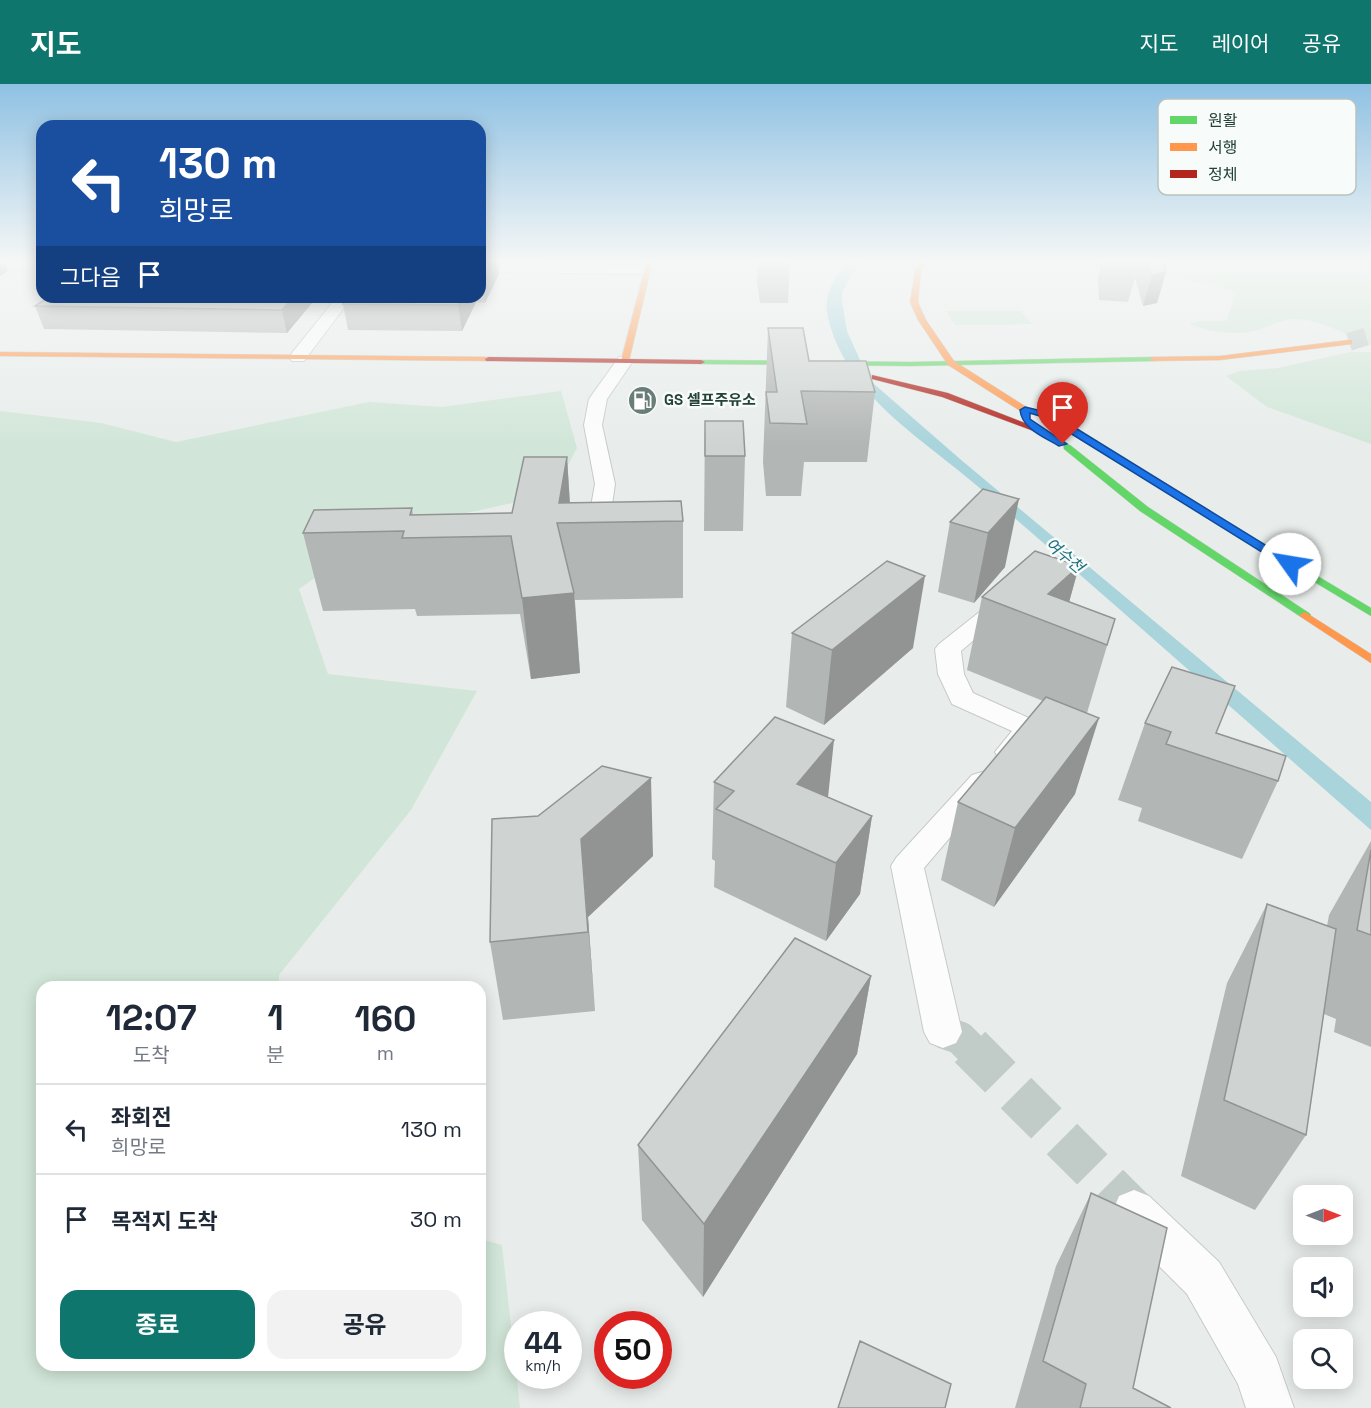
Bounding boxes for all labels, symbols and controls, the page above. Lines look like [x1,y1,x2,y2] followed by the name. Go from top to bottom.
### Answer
[30,26,82,62] text: 지도
[1140,30,1178,57] text: 지도
[1211,30,1269,57] text: 레이어
[1302,30,1341,57] text: 공유
[1158,99,1356,195] legend
[1208,110,1238,131] text: 원활
[159,137,277,190] text: 130 m
[1208,137,1237,158] text: 서행
[60,144,138,222] icon: left
[1208,164,1237,185] text: 정체
[159,193,234,228] text: 희망로
[133,258,166,291] icon: arrive
[60,263,121,291] text: 그다음
[1037,382,1088,444] pin
[627,384,659,416] fuel station icon: GS 셀프주유소
[664,390,756,409] place label: GS 셀프주유소
[1046,391,1079,424] icon: arrive
[1258,532,1322,596] position arrow
[1041,533,1090,579] water label: 여수천
[106,995,197,1041] text: 12:07
[267,995,284,1041] text: 1
[354,996,416,1042] text: 160
[377,1040,394,1066] text: m
[133,1042,170,1068] text: 도착
[266,1042,285,1068] text: 분
[111,1103,172,1131] text: 좌회전
[60,1113,93,1146] icon: left
[401,1115,462,1143] text: 130 m
[111,1134,166,1160] text: 희망로
[1293,1185,1353,1245] north arrow
[1293,1185,1353,1389] map controls
[60,1203,93,1236] icon: arrive
[410,1205,462,1233] text: 30 m
[111,1207,218,1235] text: 목적지 도착
[1293,1257,1353,1317] button: sound
[60,1290,255,1359] button: 종료
[267,1290,462,1359] button: 공유
[594,1311,672,1389] speed limit sign: 50
[524,1323,562,1362] text: 44
[1293,1329,1353,1389] button: search
[525,1356,561,1375] text: km/h

